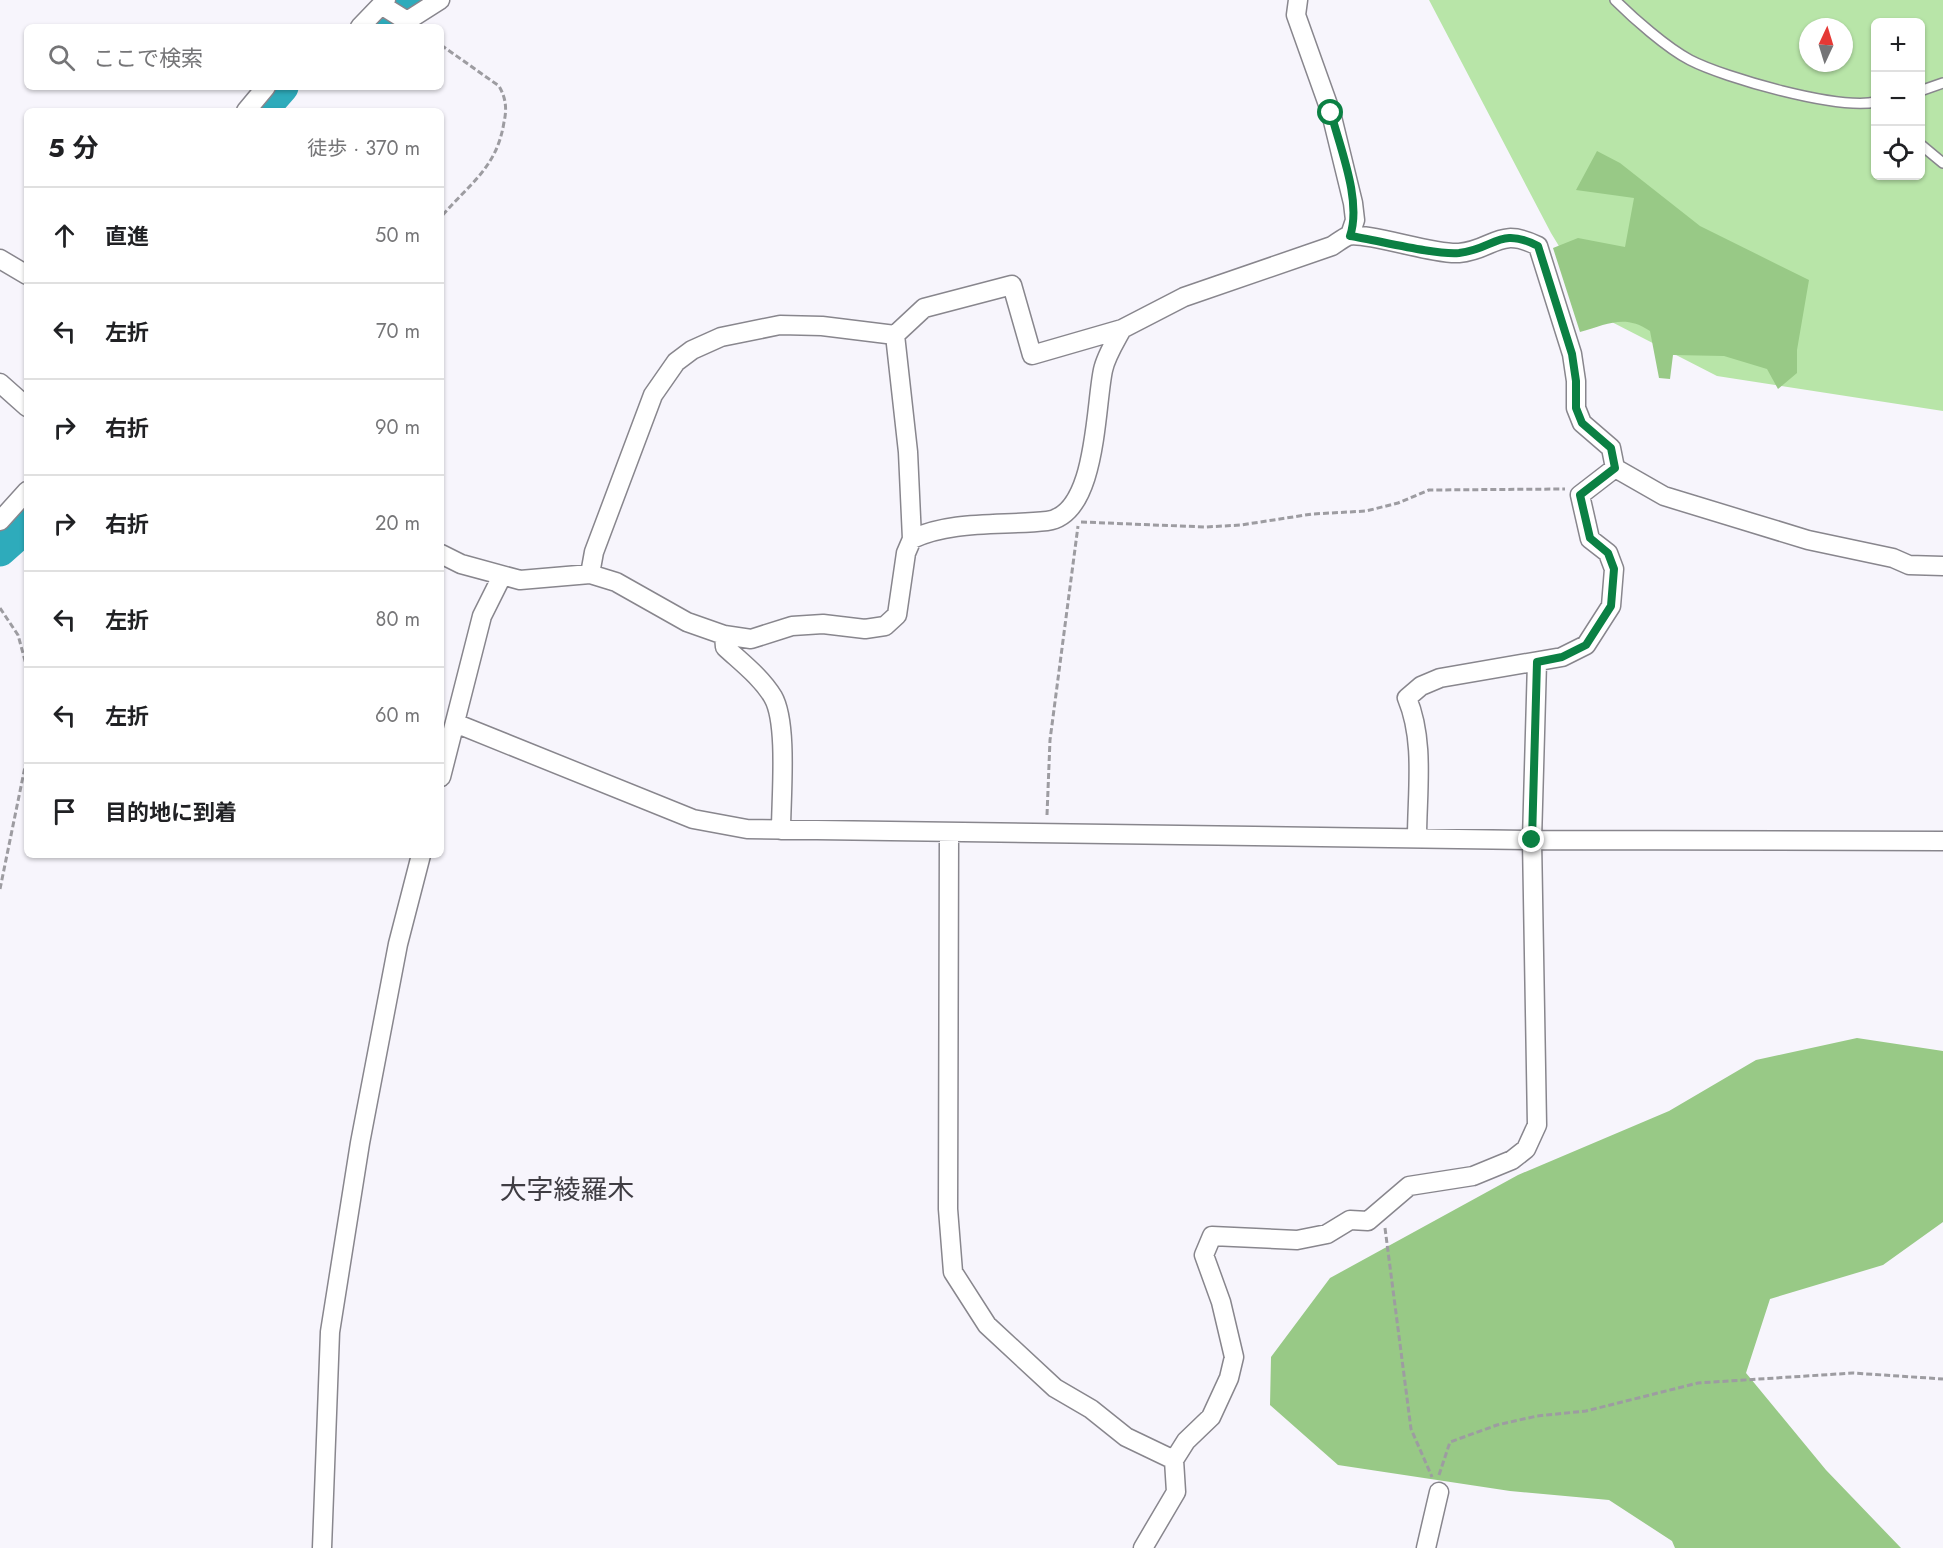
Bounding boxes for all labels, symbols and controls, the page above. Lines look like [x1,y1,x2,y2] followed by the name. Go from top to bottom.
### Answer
[1799,18,1853,72] north arrow
[1871,18,1925,180] map controls
[1871,18,1925,72] button: +
[24,24,444,90] search box
[45,41,78,74] icon: search
[93,42,203,74] text: ここで検索
[1871,72,1925,126] button: −
[1317,99,1343,125] route start
[1871,126,1925,180] button: locate
[48,129,99,167] text: 5 分
[307,134,420,163] text: 徒歩 · 370 m
[48,219,81,252] icon: ahead
[105,220,149,252] text: 直進
[375,221,420,250] text: 50 m
[48,315,81,348] icon: left
[105,316,149,348] text: 左折
[376,317,420,346] text: 70 m
[48,411,81,444] icon: right
[105,412,149,444] text: 右折
[375,413,420,442] text: 90 m
[48,507,81,540] icon: right
[105,508,149,540] text: 右折
[375,509,420,538] text: 20 m
[48,603,81,636] icon: left
[105,604,149,636] text: 左折
[375,605,420,634] text: 80 m
[48,699,81,732] icon: left
[105,700,149,732] text: 左折
[375,701,420,730] text: 60 m
[48,795,81,828] icon: arrive
[105,796,237,828] text: 目的地に到着
[1518,826,1544,852] route end
[500,1170,635,1209] district label: 大字綾羅木

